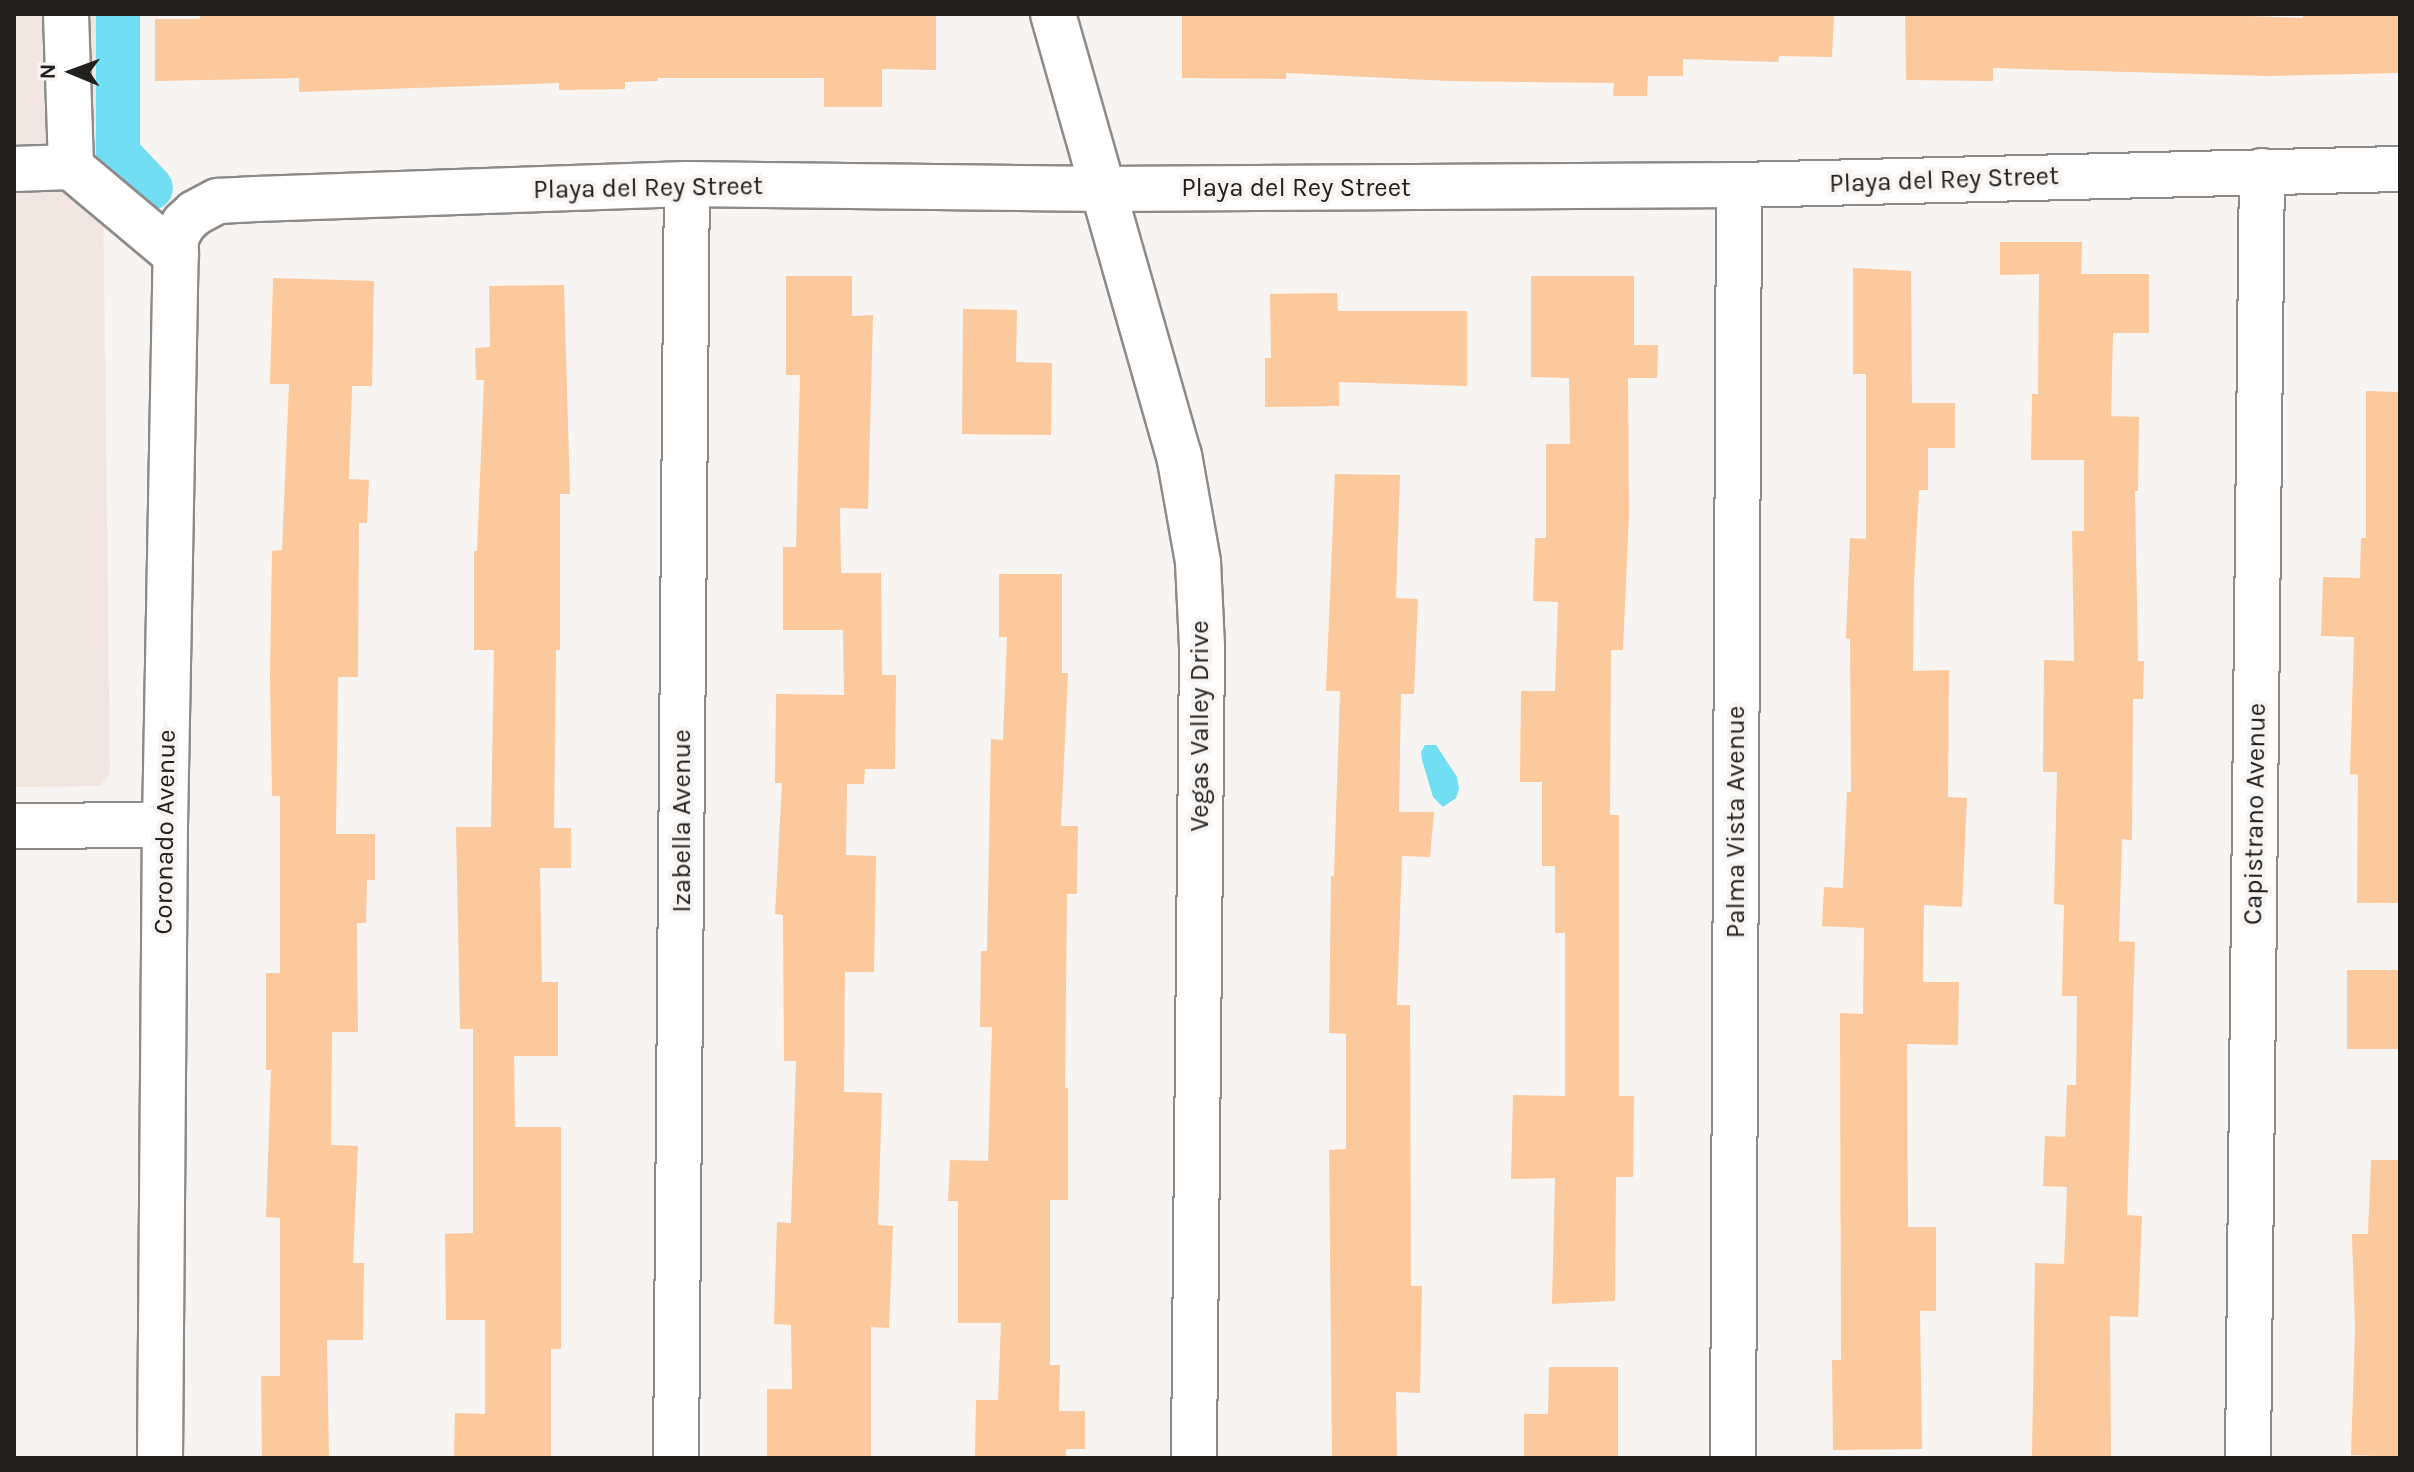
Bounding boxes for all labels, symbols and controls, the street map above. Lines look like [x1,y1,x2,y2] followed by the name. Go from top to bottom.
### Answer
[32,32,112,112] north arrow
[35,63,61,80] text: N
[1829,160,2059,200] street label: Playa del Rey Street
[533,170,763,206] street label: Playa del Rey Street
[1181,172,1411,204] street label: Playa del Rey Street
[1184,621,1216,831] street label: Vegas Valley Drive
[2237,703,2273,925] street label: Capistrano Avenue
[1720,706,1752,938] street label: Palma Vista Avenue
[148,729,182,935] street label: Coronado Avenue
[666,729,698,913] street label: Izabella Avenue

